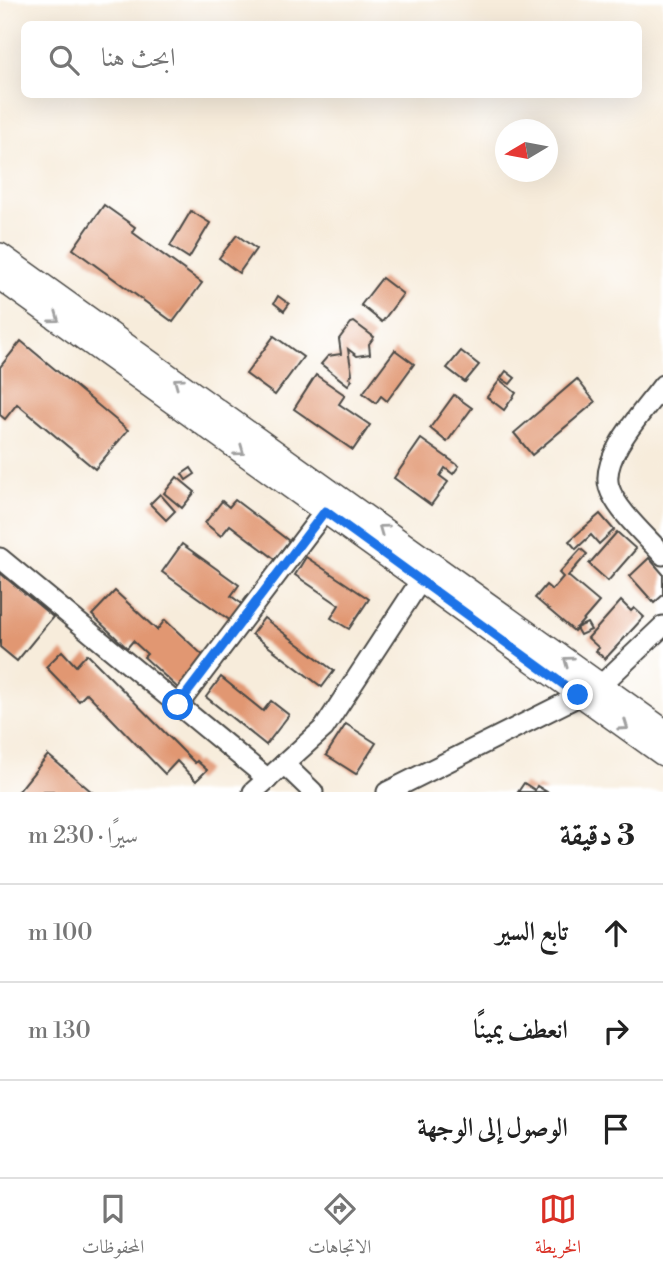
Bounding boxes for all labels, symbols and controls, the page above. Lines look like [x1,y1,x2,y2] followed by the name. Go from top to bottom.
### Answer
[21,21,642,98] search box
[45,41,83,79] icon: search
[101,42,176,74] text: ابحث هنا
[495,119,558,182] north arrow
[48,310,60,322] one-way arrow
[173,378,186,390] one-way arrow
[232,442,245,455] one-way arrow
[378,525,391,537] one-way arrow
[563,657,576,669] one-way arrow
[562,679,593,710] route end
[162,689,193,720] route start
[616,718,629,730] one-way arrow
[560,817,635,855] text: 3 دقيقة
[28,822,138,850] text: سيرًا · 230 m
[597,914,635,952] icon: ahead
[496,916,568,948] text: تابع السير
[28,919,93,947] text: 100 m
[597,1012,635,1050] icon: right
[473,1014,568,1046] text: انعطف يمينًا
[28,1017,91,1045] text: 130 m
[597,1110,635,1148] icon: arrive
[417,1112,568,1144] text: الوصول إلى الوجهة
[82,1190,144,1265] tab: المحفوظات
[308,1190,371,1265] tab: الاتجاهات
[535,1190,581,1265] tab: الخريطة

